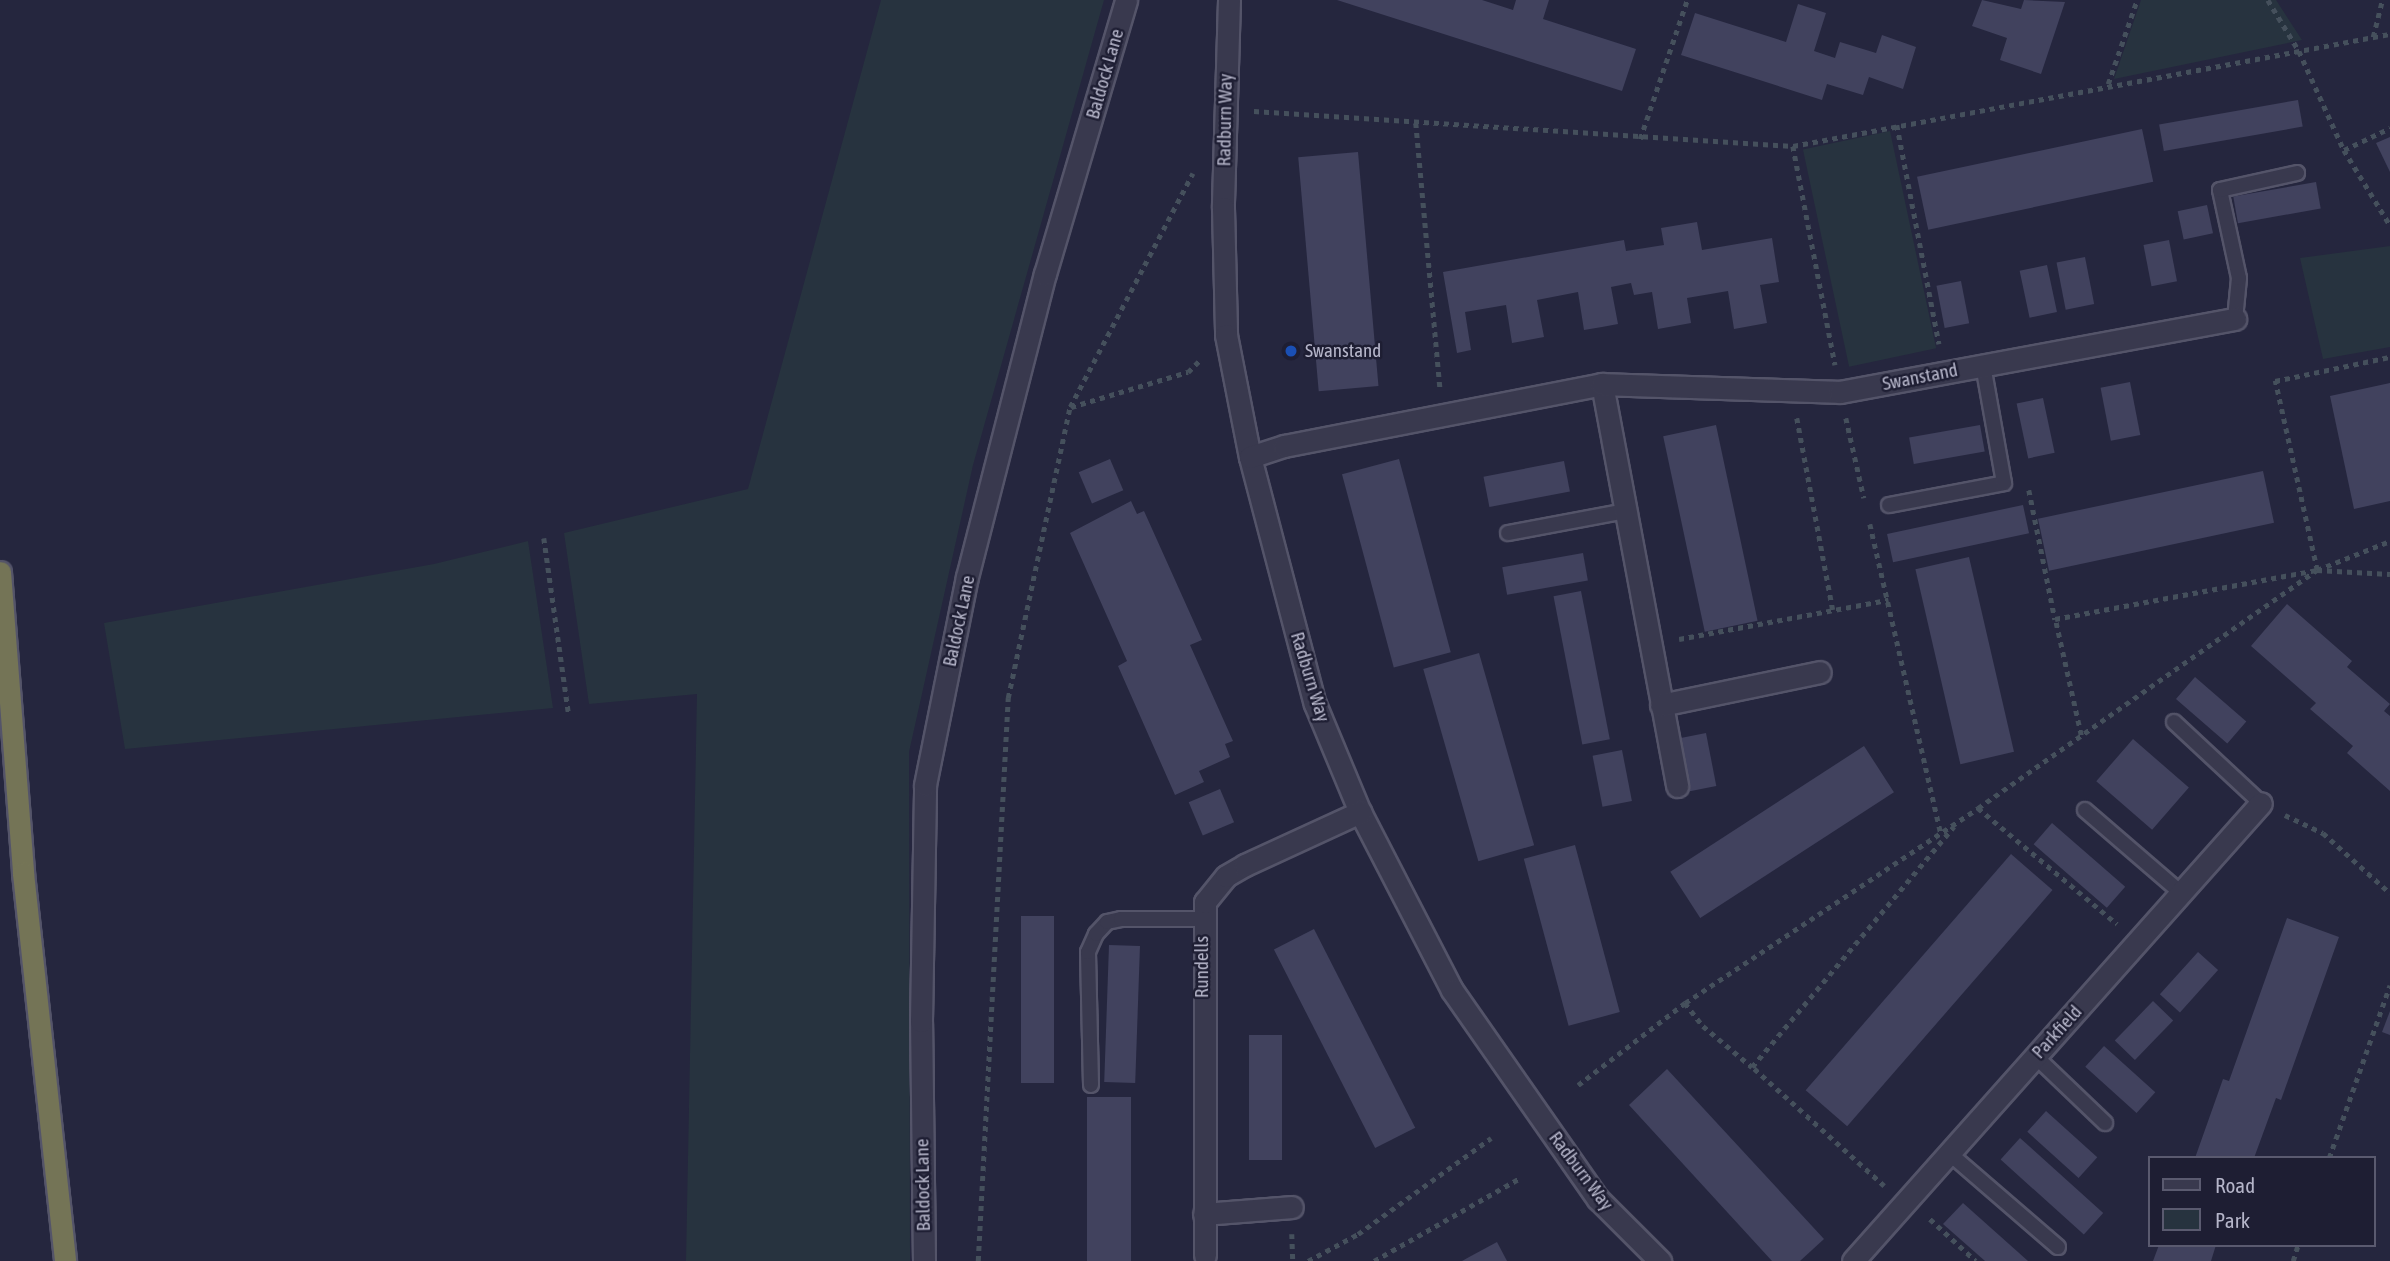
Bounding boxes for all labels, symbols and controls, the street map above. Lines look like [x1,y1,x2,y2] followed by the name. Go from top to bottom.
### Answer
[1081,26,1129,122] street label: Baldock Lane
[1213,73,1237,167] street label: Radburn Way
[1305,340,1381,362] place label: Swanstand
[1283,343,1299,359] marker: Swanstand
[1880,359,1960,395] street label: Swanstand
[938,573,980,669] street label: Baldock Lane
[1286,629,1334,725] street label: Radburn Way
[1191,936,1213,998] street label: Rundells
[2027,1001,2087,1063] street label: Parkfield
[1544,1127,1618,1215] street label: Radburn Way
[911,1138,935,1232] street label: Baldock Lane
[2148,1156,2376,1247] legend
[2215,1173,2255,1197] text: Road
[2215,1208,2250,1232] text: Park

